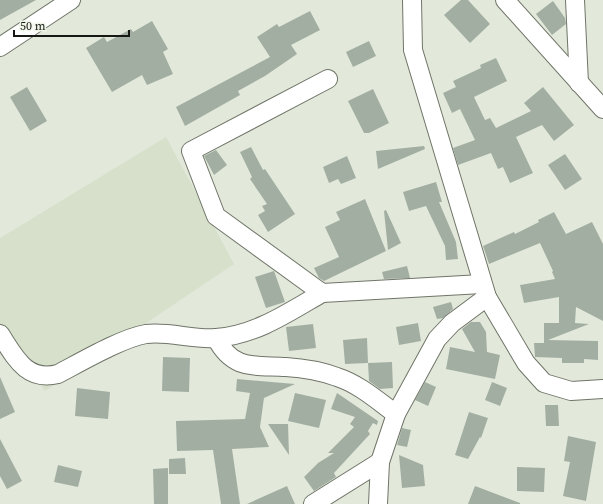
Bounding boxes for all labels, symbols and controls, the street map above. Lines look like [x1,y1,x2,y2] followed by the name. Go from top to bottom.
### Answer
[14,12,129,38] scale bar
[20,18,46,34] text: 50 m

